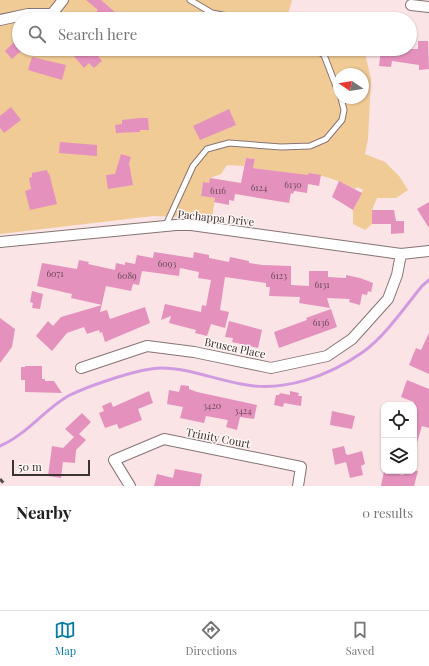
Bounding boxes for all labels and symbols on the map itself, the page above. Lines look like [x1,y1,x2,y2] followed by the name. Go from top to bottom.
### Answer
[333,68,369,104] north arrow
[284,178,302,190] house number: 6130
[251,181,268,193] house number: 6124
[210,184,226,196] house number: 6116
[177,206,256,229] street label: Pachappa Drive
[158,257,176,269] house number: 6093
[46,267,64,279] house number: 6071
[117,269,137,281] house number: 6089
[271,269,287,281] house number: 6123
[314,278,330,290] house number: 6131
[313,316,330,328] house number: 6136
[203,334,268,361] street label: Brusca Place
[203,399,221,411] house number: 3420
[234,404,252,416] house number: 3424
[185,424,252,451] street label: Trinity Court
[12,458,90,477] scale bar

